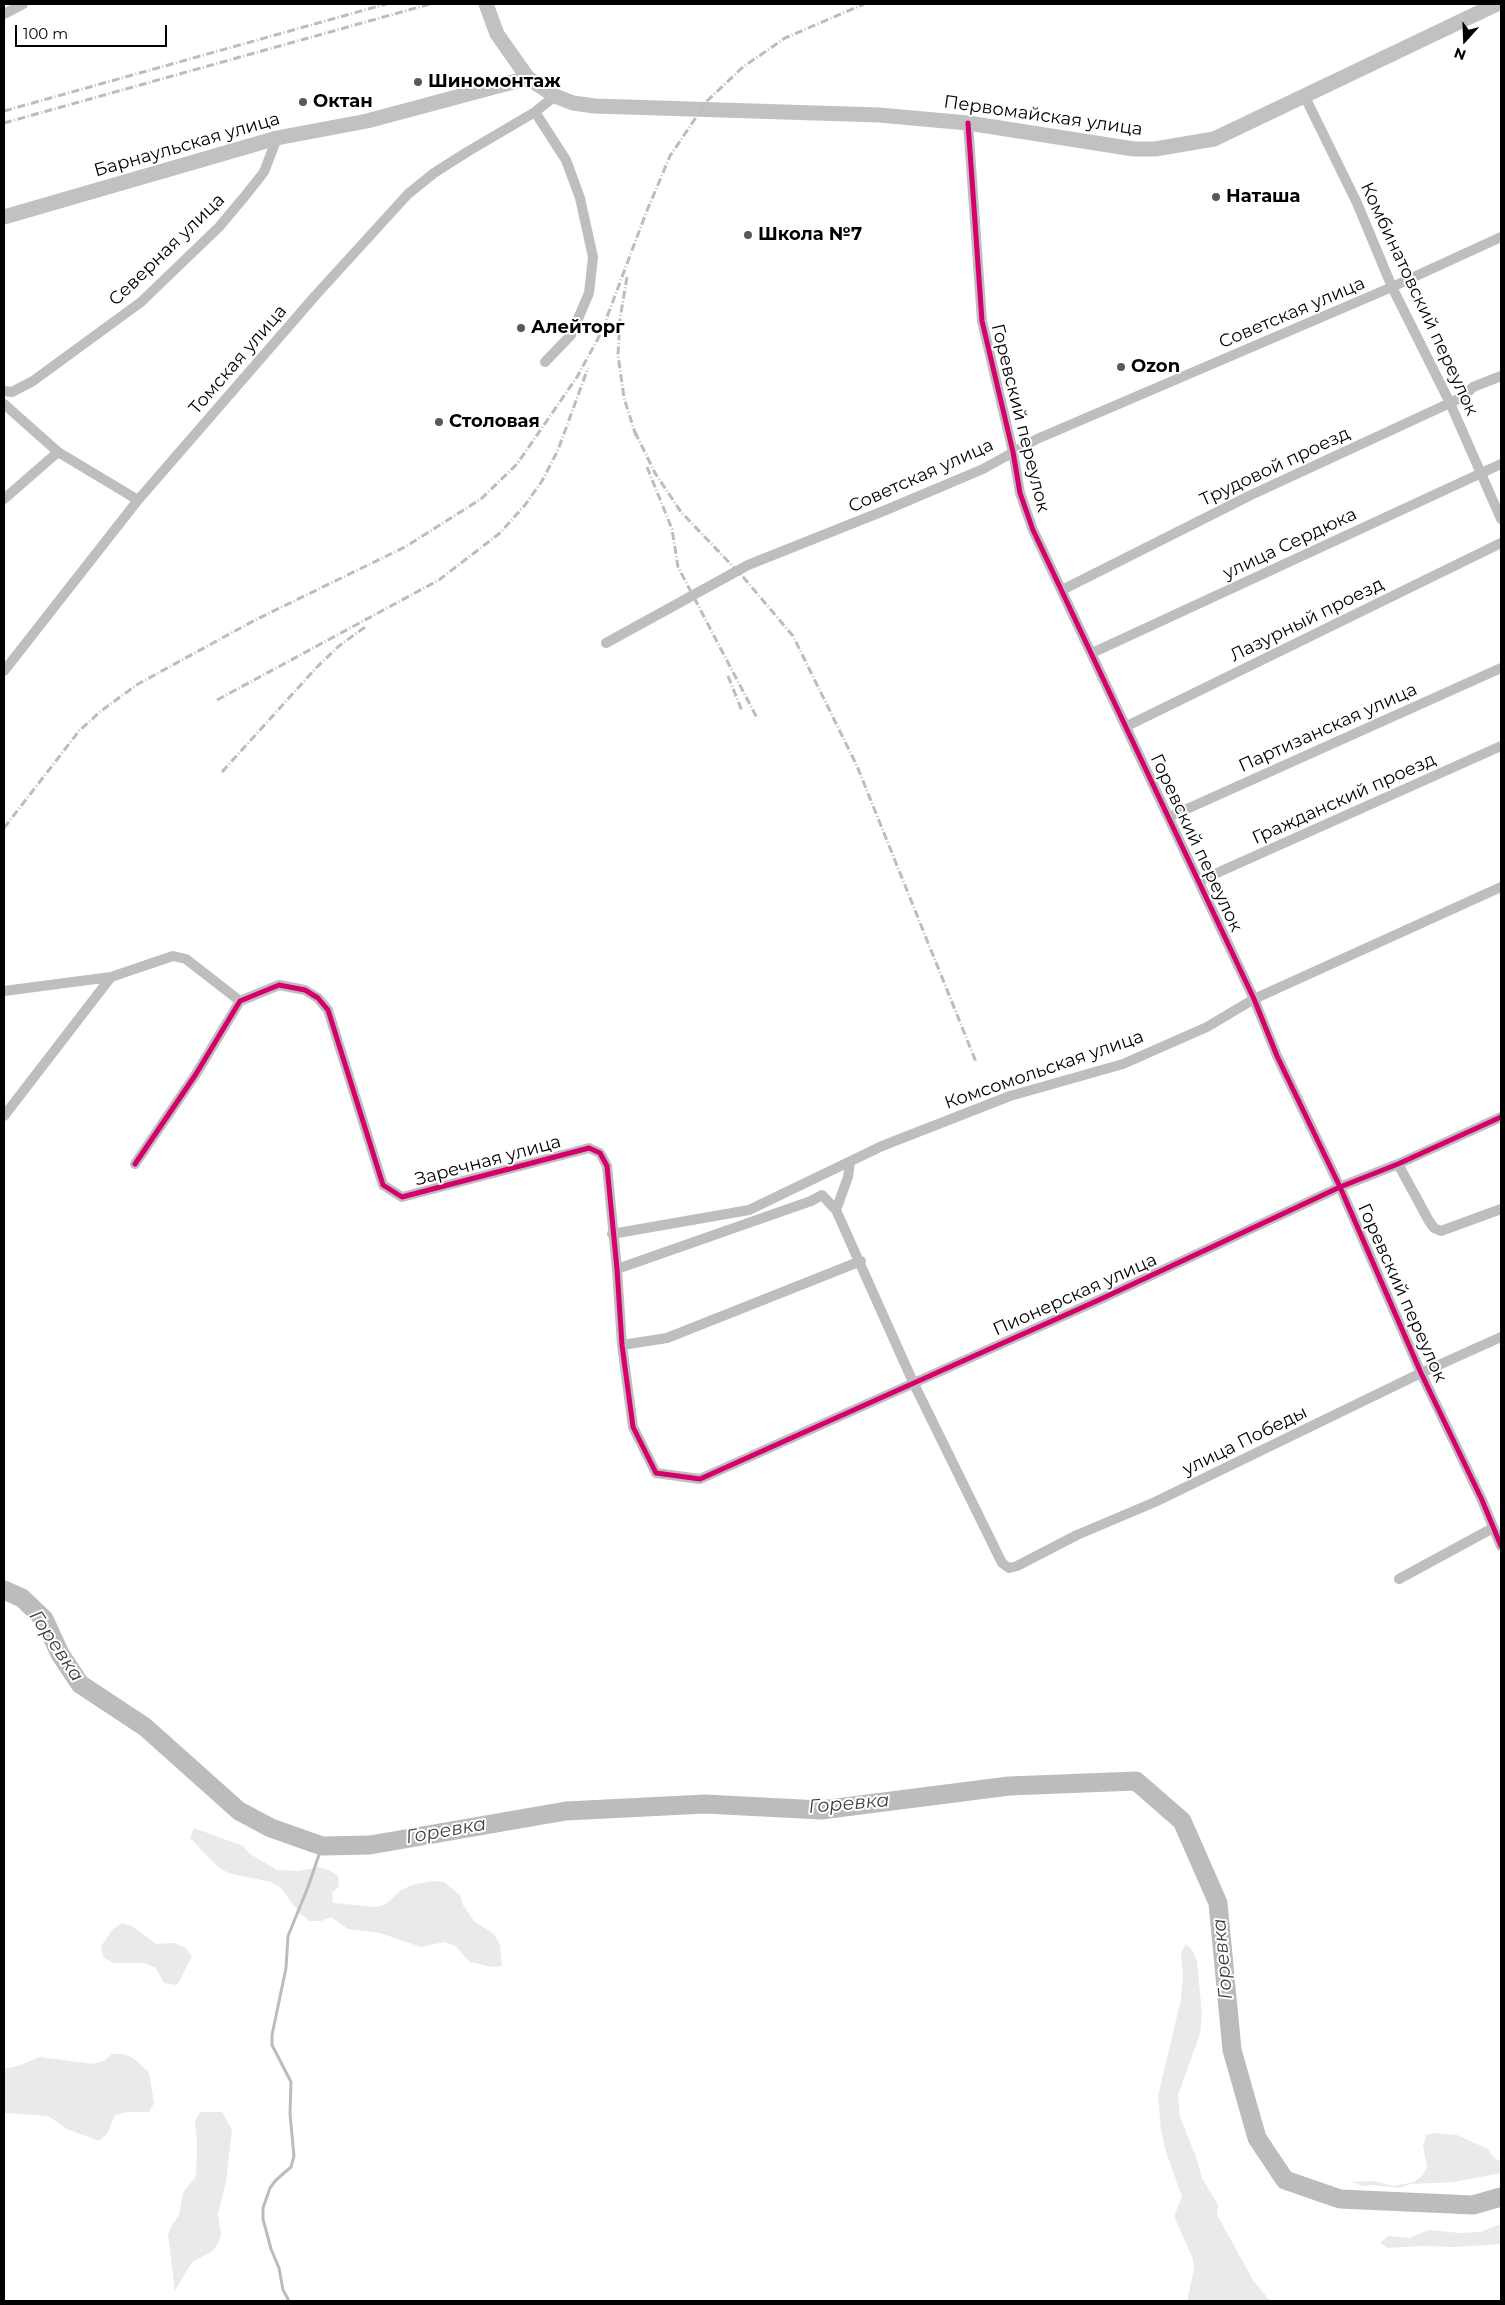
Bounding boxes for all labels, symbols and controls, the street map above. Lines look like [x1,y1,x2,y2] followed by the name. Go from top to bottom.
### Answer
[18,15,170,47] scale bar
[1440,15,1490,65] north arrow
[23,24,68,43] text: 100 m
[1451,44,1468,64] text: N
[428,71,561,93] place label: Шиномонтаж
[412,76,424,88] marker: Шиномонтаж
[313,91,373,113] place label: Октан
[942,91,1144,141] street label: Первомайская улица
[297,96,309,108] marker: Октан
[92,108,282,182] street label: Барнаульская улица
[1355,179,1483,419] street label: Комбинатовский переулок
[1226,186,1300,208] place label: Наташа
[105,189,229,311] street label: Северная улица
[1210,191,1222,203] marker: Наташа
[758,224,862,246] place label: Школа №7
[742,229,754,241] marker: Школа №7
[1216,273,1368,353] street label: Советская улица
[185,301,291,419] street label: Томская улица
[531,317,625,339] place label: Алейторг
[986,321,1054,515] street label: Горевский переулок
[515,322,527,334] marker: Алейторг
[1131,356,1180,378] place label: Ozon
[1115,361,1127,373] marker: Ozon
[449,411,540,433] place label: Столовая
[433,416,445,428] marker: Столовая
[1197,423,1353,511] street label: Трудовой проезд
[845,434,997,518] street label: Советская улица
[1220,504,1360,584] street label: улица Сердюка
[1227,573,1387,667] street label: Лазурный проезд
[1235,679,1421,777] street label: Партизанская улица
[1249,749,1439,849] street label: Гражданский проезд
[1145,751,1247,935] street label: Горевский переулок
[942,1026,1146,1114] street label: Комсомольская улица
[413,1131,563,1191] street label: Заречная улица
[1353,1200,1451,1386] street label: Горевский переулок
[990,1249,1160,1341] street label: Пионерская улица
[1179,1402,1311,1480] street label: улица Победы
[24,1606,88,1686] water label: Горевка
[808,1789,890,1819] water label: Горевка
[404,1813,488,1849] water label: Горевка
[1208,1918,1238,2000] water label: Горевка

